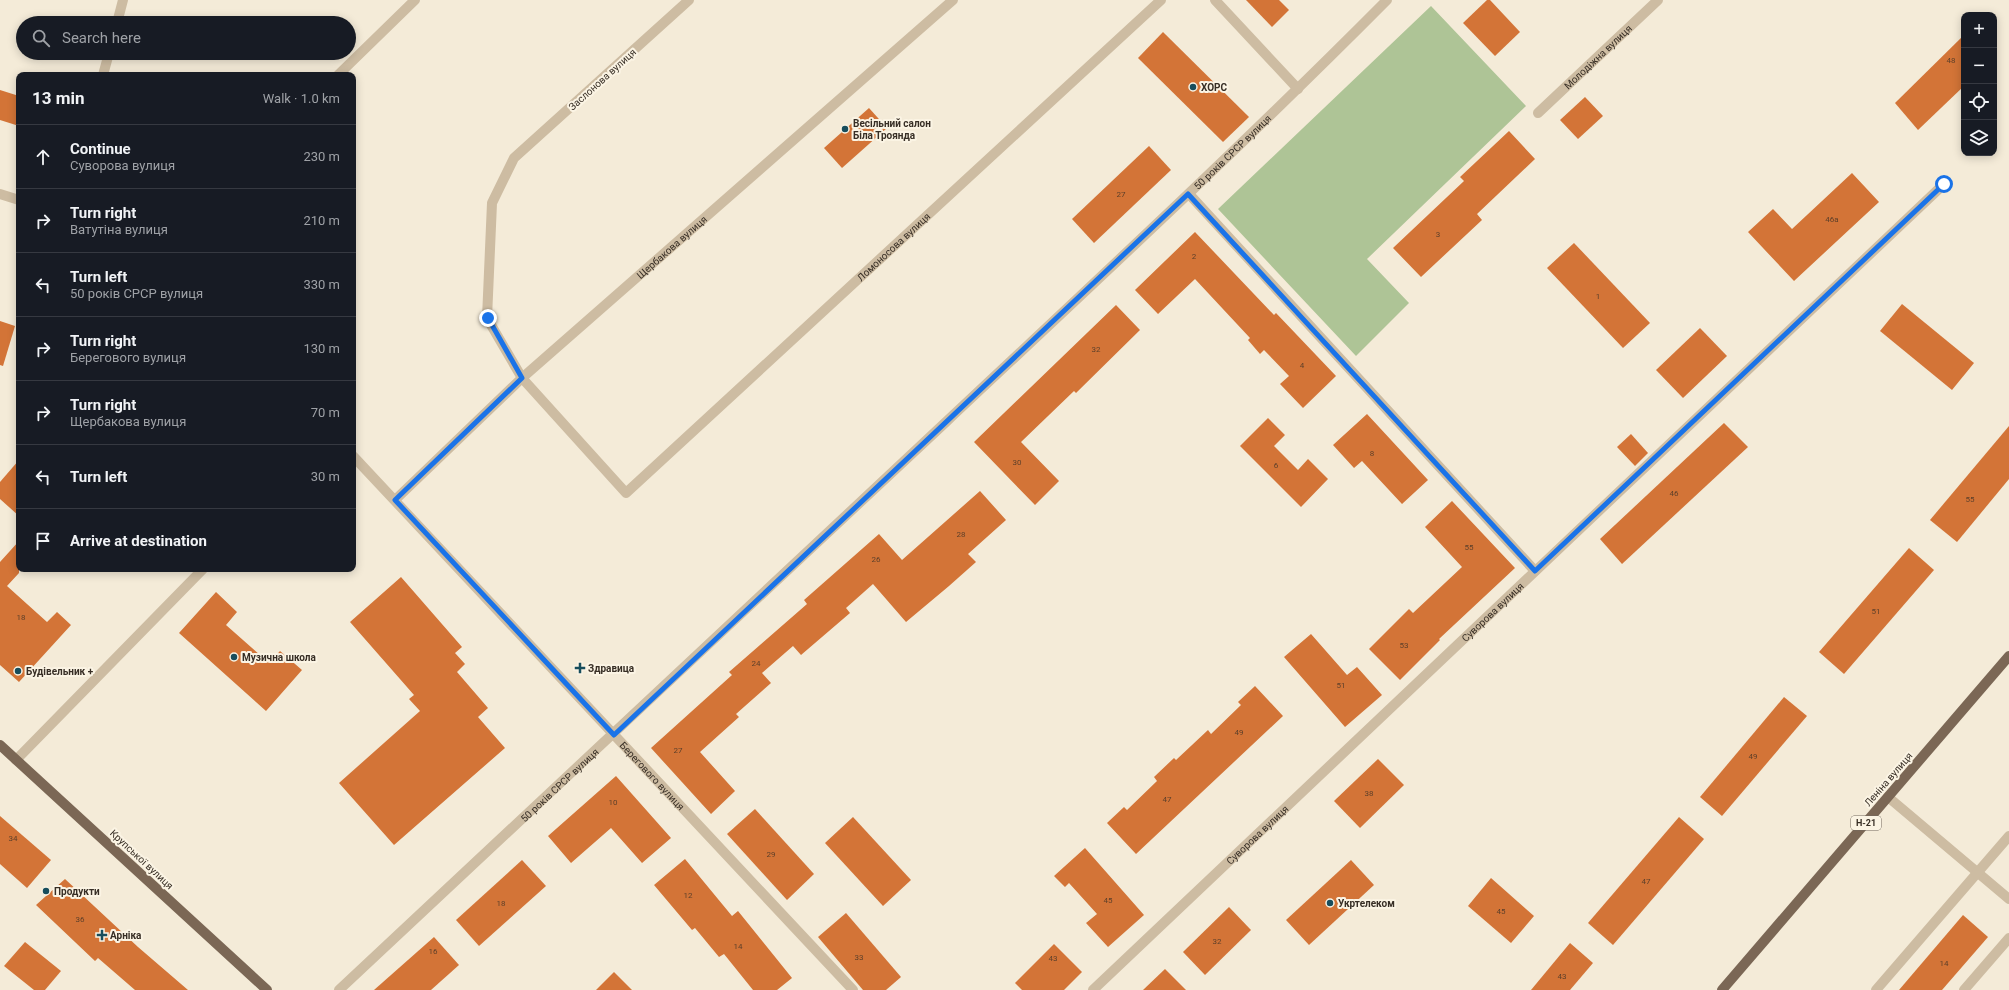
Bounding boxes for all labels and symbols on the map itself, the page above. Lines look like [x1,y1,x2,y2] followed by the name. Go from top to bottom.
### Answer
[1562,23,1634,92] street label: Молодіжна вулиця
[567,46,638,112] street label: Заслонова вулиця
[1947,56,1956,65] house number: 48
[1188,82,1198,92] marker: ХОРС
[1201,82,1228,93] place label: ХОРС
[1192,113,1273,192] street label: 50 років СРСР вулиця
[853,118,931,141] place label: Весільний салон Біла Троянда
[840,124,850,134] marker: Весільний салон Біла Троянда
[1935,175,1953,193] route start
[1117,190,1126,199] house number: 27
[855,211,932,283] street label: Ломоносова вулиця
[635,214,709,281] street label: Щербакова вулиця
[1825,215,1839,224] house number: 46а
[1436,230,1440,239] house number: 3
[1192,252,1197,261] house number: 2
[1596,292,1600,301] house number: 1
[479,309,497,327] route end
[1092,345,1101,354] house number: 32
[1300,361,1305,370] house number: 4
[1370,449,1375,458] house number: 8
[1013,458,1022,467] house number: 30
[1274,461,1279,470] house number: 6
[1670,489,1679,498] house number: 46
[1966,495,1975,504] house number: 55
[957,530,966,539] house number: 28
[1465,543,1474,552] house number: 55
[872,555,881,564] house number: 26
[1460,580,1526,644] street label: Суворова вулиця
[1872,607,1881,616] house number: 51
[17,613,26,622] house number: 18
[1400,641,1409,650] house number: 53
[229,652,239,662] marker: Музична школа
[242,652,317,663] place label: Музична школа
[752,659,761,668] house number: 24
[575,663,585,673] marker: Здравица
[588,663,635,674] place label: Здравица
[13,666,23,676] marker: Будівельник +
[26,666,94,677] place label: Будівельник +
[1337,681,1346,690] house number: 51
[1235,728,1244,737] house number: 49
[617,740,687,812] street label: Берегового вулиця
[519,746,601,824] street label: 50 років СРСР вулиця
[674,746,683,755] house number: 27
[1862,750,1915,808] street label: Леніна вулиця
[1749,752,1758,761] house number: 49
[1365,789,1374,798] house number: 38
[1163,795,1172,804] house number: 47
[609,798,618,807] house number: 10
[1224,803,1291,867] street label: Суворова вулиця
[1851,816,1881,830] road number: Н-21
[108,827,175,891] street label: Крупської вулиця
[9,834,18,843] house number: 34
[767,850,776,859] house number: 29
[1642,877,1651,886] house number: 47
[41,886,51,896] marker: Продукти
[54,886,100,897] place label: Продукти
[684,891,693,900] house number: 12
[1104,896,1113,905] house number: 45
[1325,898,1335,908] marker: Укртелеком
[1338,898,1395,909] place label: Укртелеком
[497,899,506,908] house number: 18
[1497,907,1506,916] house number: 45
[76,915,85,924] house number: 36
[97,930,107,940] marker: Арніка
[110,930,142,941] place label: Арніка
[1213,937,1222,946] house number: 32
[734,942,743,951] house number: 14
[429,947,438,956] house number: 16
[855,953,864,962] house number: 33
[1049,954,1058,963] house number: 43
[1940,959,1949,968] house number: 14
[1558,972,1567,981] house number: 43

